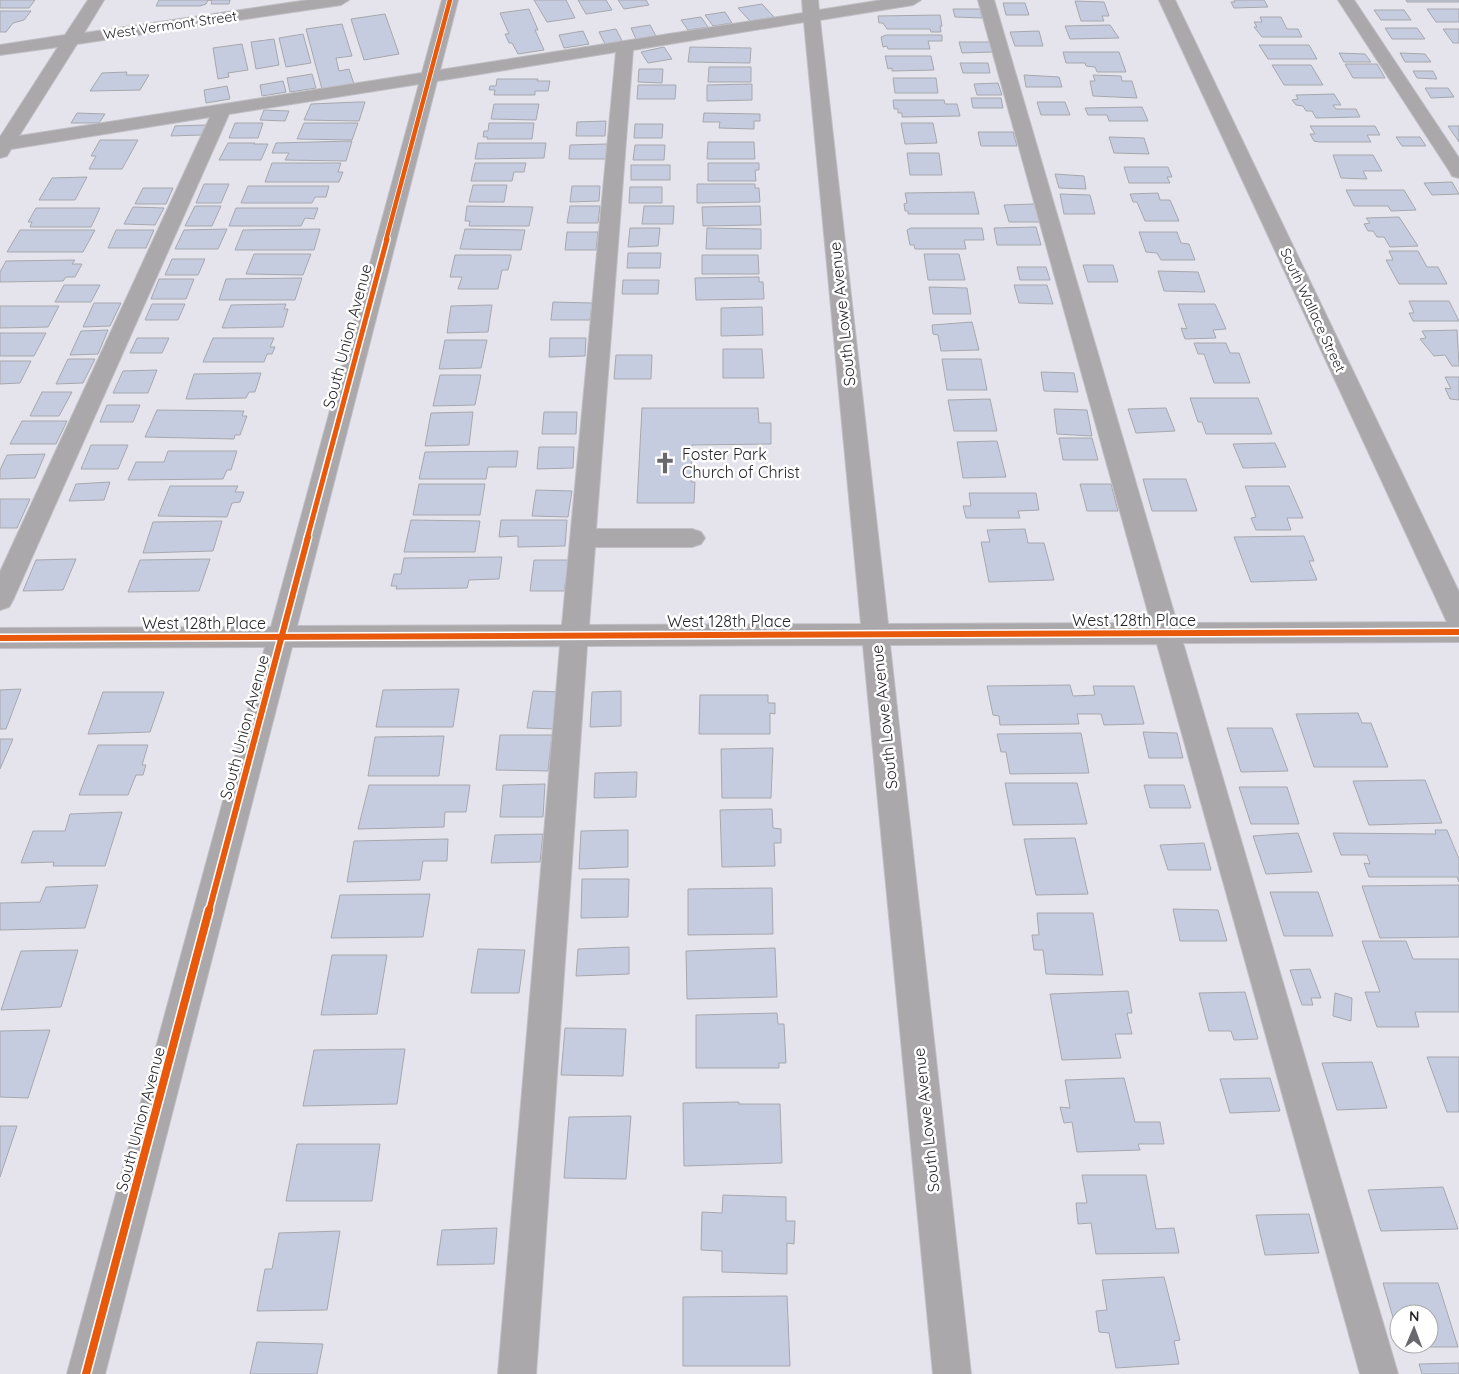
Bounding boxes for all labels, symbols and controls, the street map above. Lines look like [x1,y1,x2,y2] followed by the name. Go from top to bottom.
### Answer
[102,7,238,43] street label: West Vermont Street
[824,241,860,387] street label: South Lowe Avenue
[1276,245,1350,375] street label: South Wallace Street
[318,262,376,410] street label: South Union Avenue
[682,444,800,482] place label: Foster Park Church of Christ
[652,450,678,476] church icon: Foster Park Church of Christ
[1072,610,1196,630] street label: West 128th Place
[667,611,791,631] street label: West 128th Place
[142,613,266,633] street label: West 128th Place
[866,644,902,790] street label: South Lowe Avenue
[215,653,273,801] street label: South Union Avenue
[111,1045,169,1193] street label: South Union Avenue
[908,1047,944,1193] street label: South Lowe Avenue
[1389,1304,1439,1354] north arrow
[1409,1307,1420,1325] text: N

